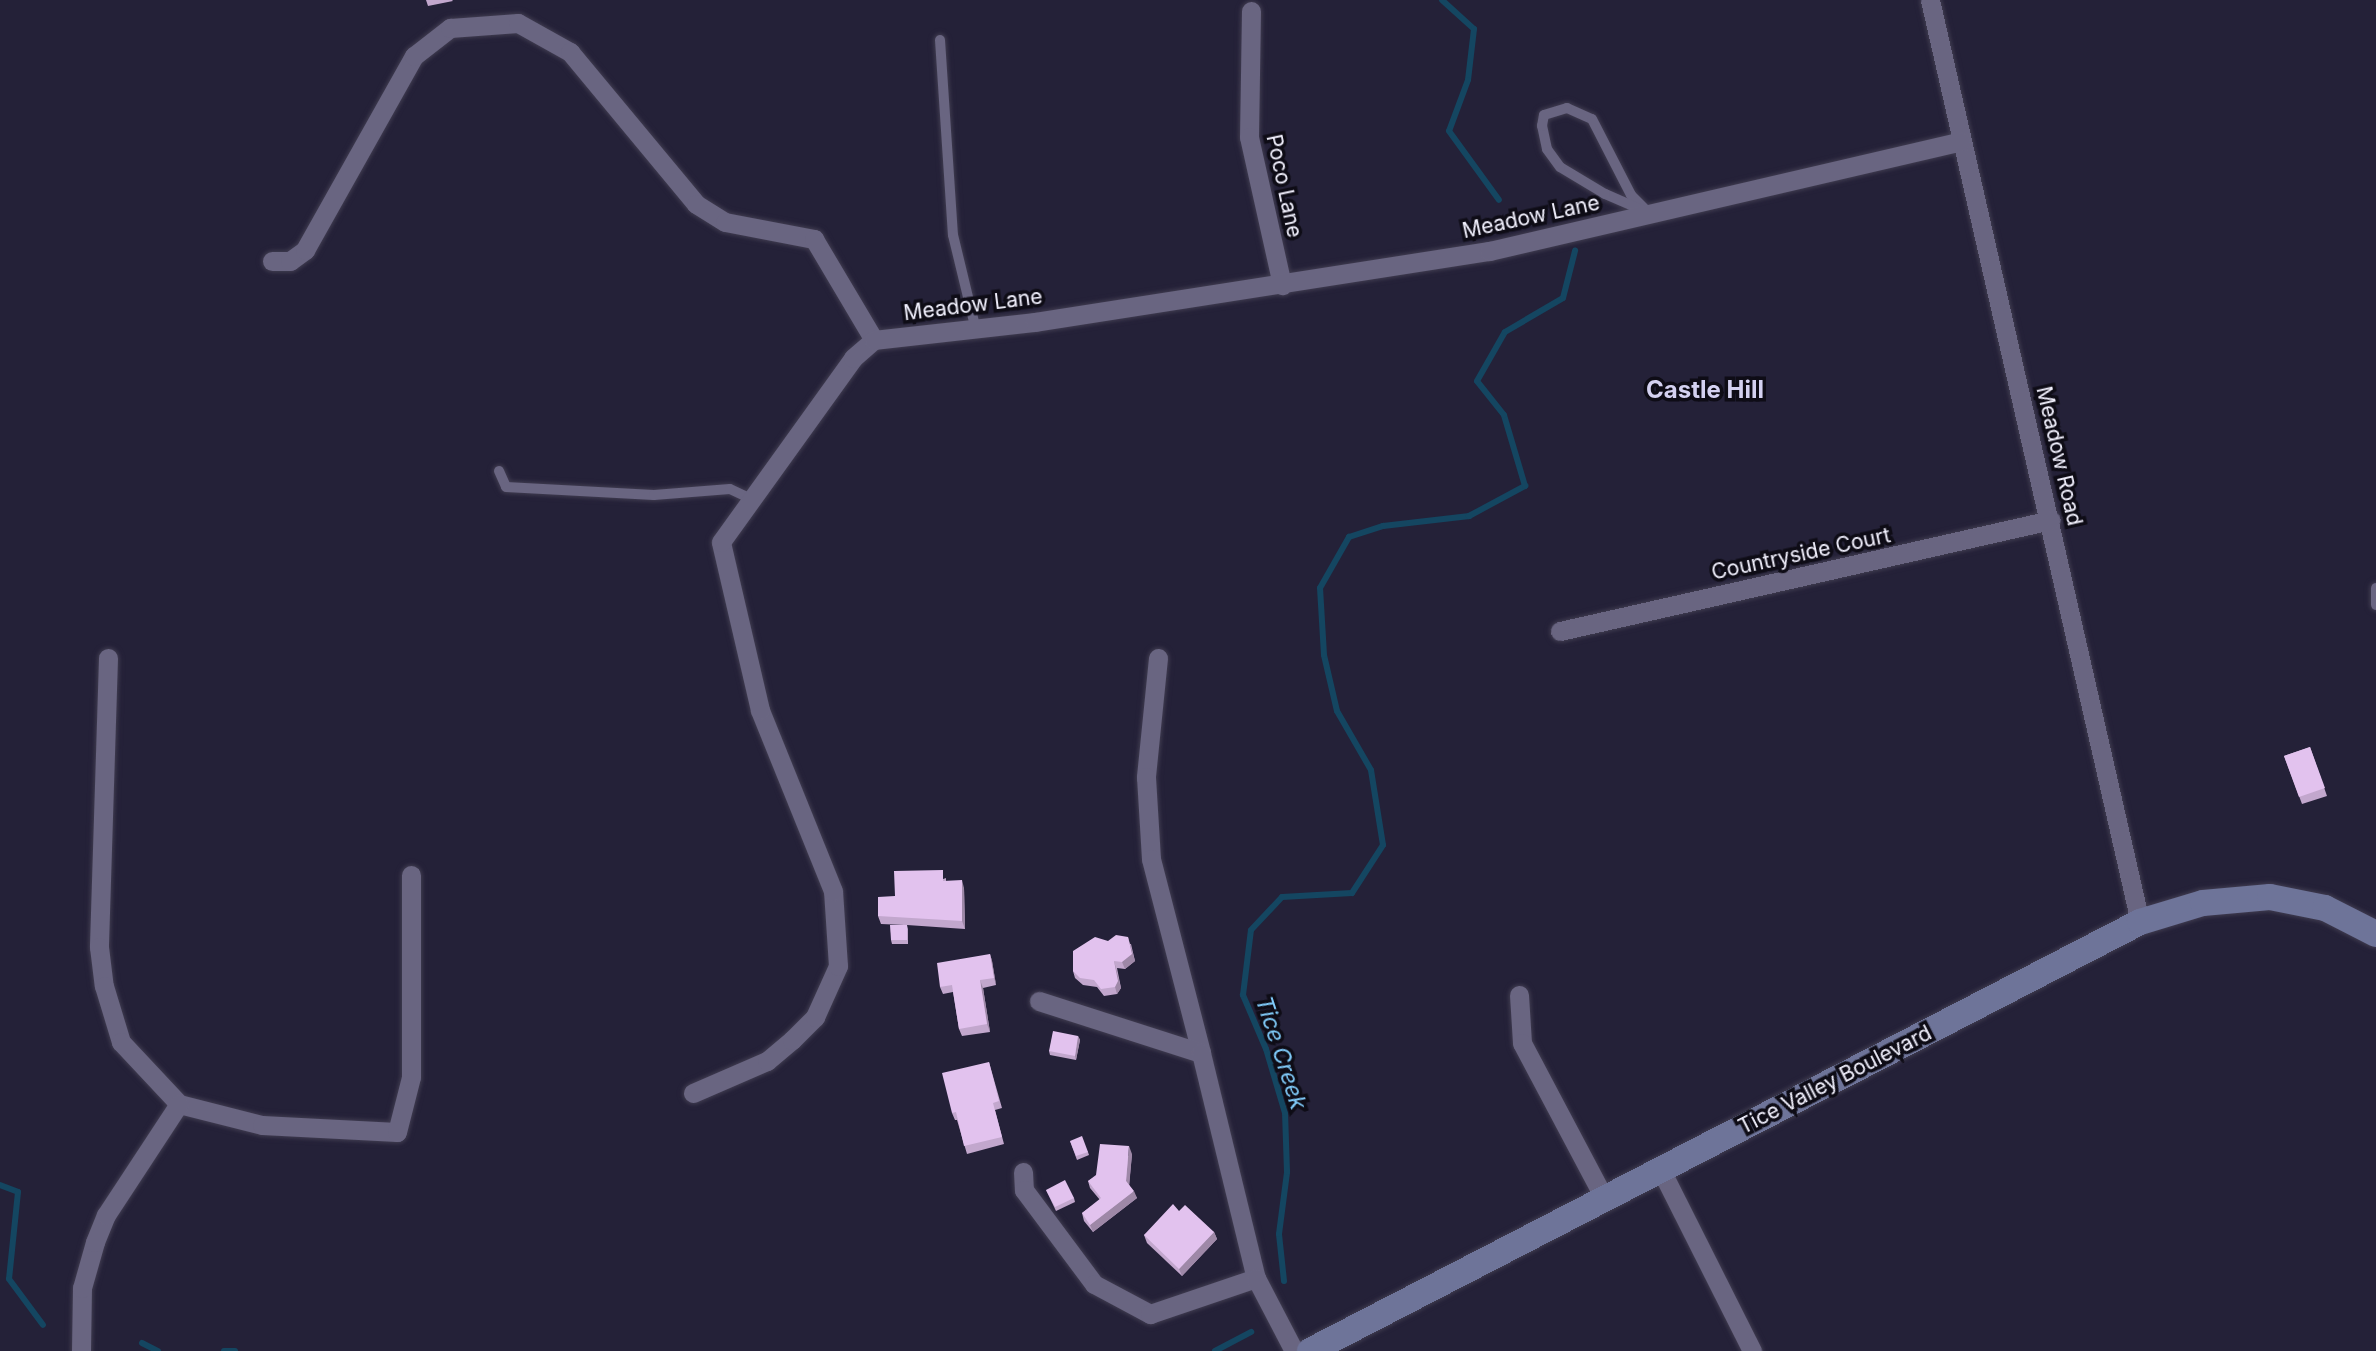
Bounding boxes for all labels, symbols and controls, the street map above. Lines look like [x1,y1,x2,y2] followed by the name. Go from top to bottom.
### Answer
[1261,132,1307,240] street label: Poco Lane
[1460,190,1602,244] street label: Meadow Lane
[902,284,1044,326] street label: Meadow Lane
[1646,376,1764,404] district label: Castle Hill
[2031,384,2087,528] street label: Meadow Road
[1709,523,1893,585] street label: Countryside Court
[1250,993,1312,1113] water label: Tice Creek
[1734,1020,1936,1140] street label: Tice Valley Boulevard

